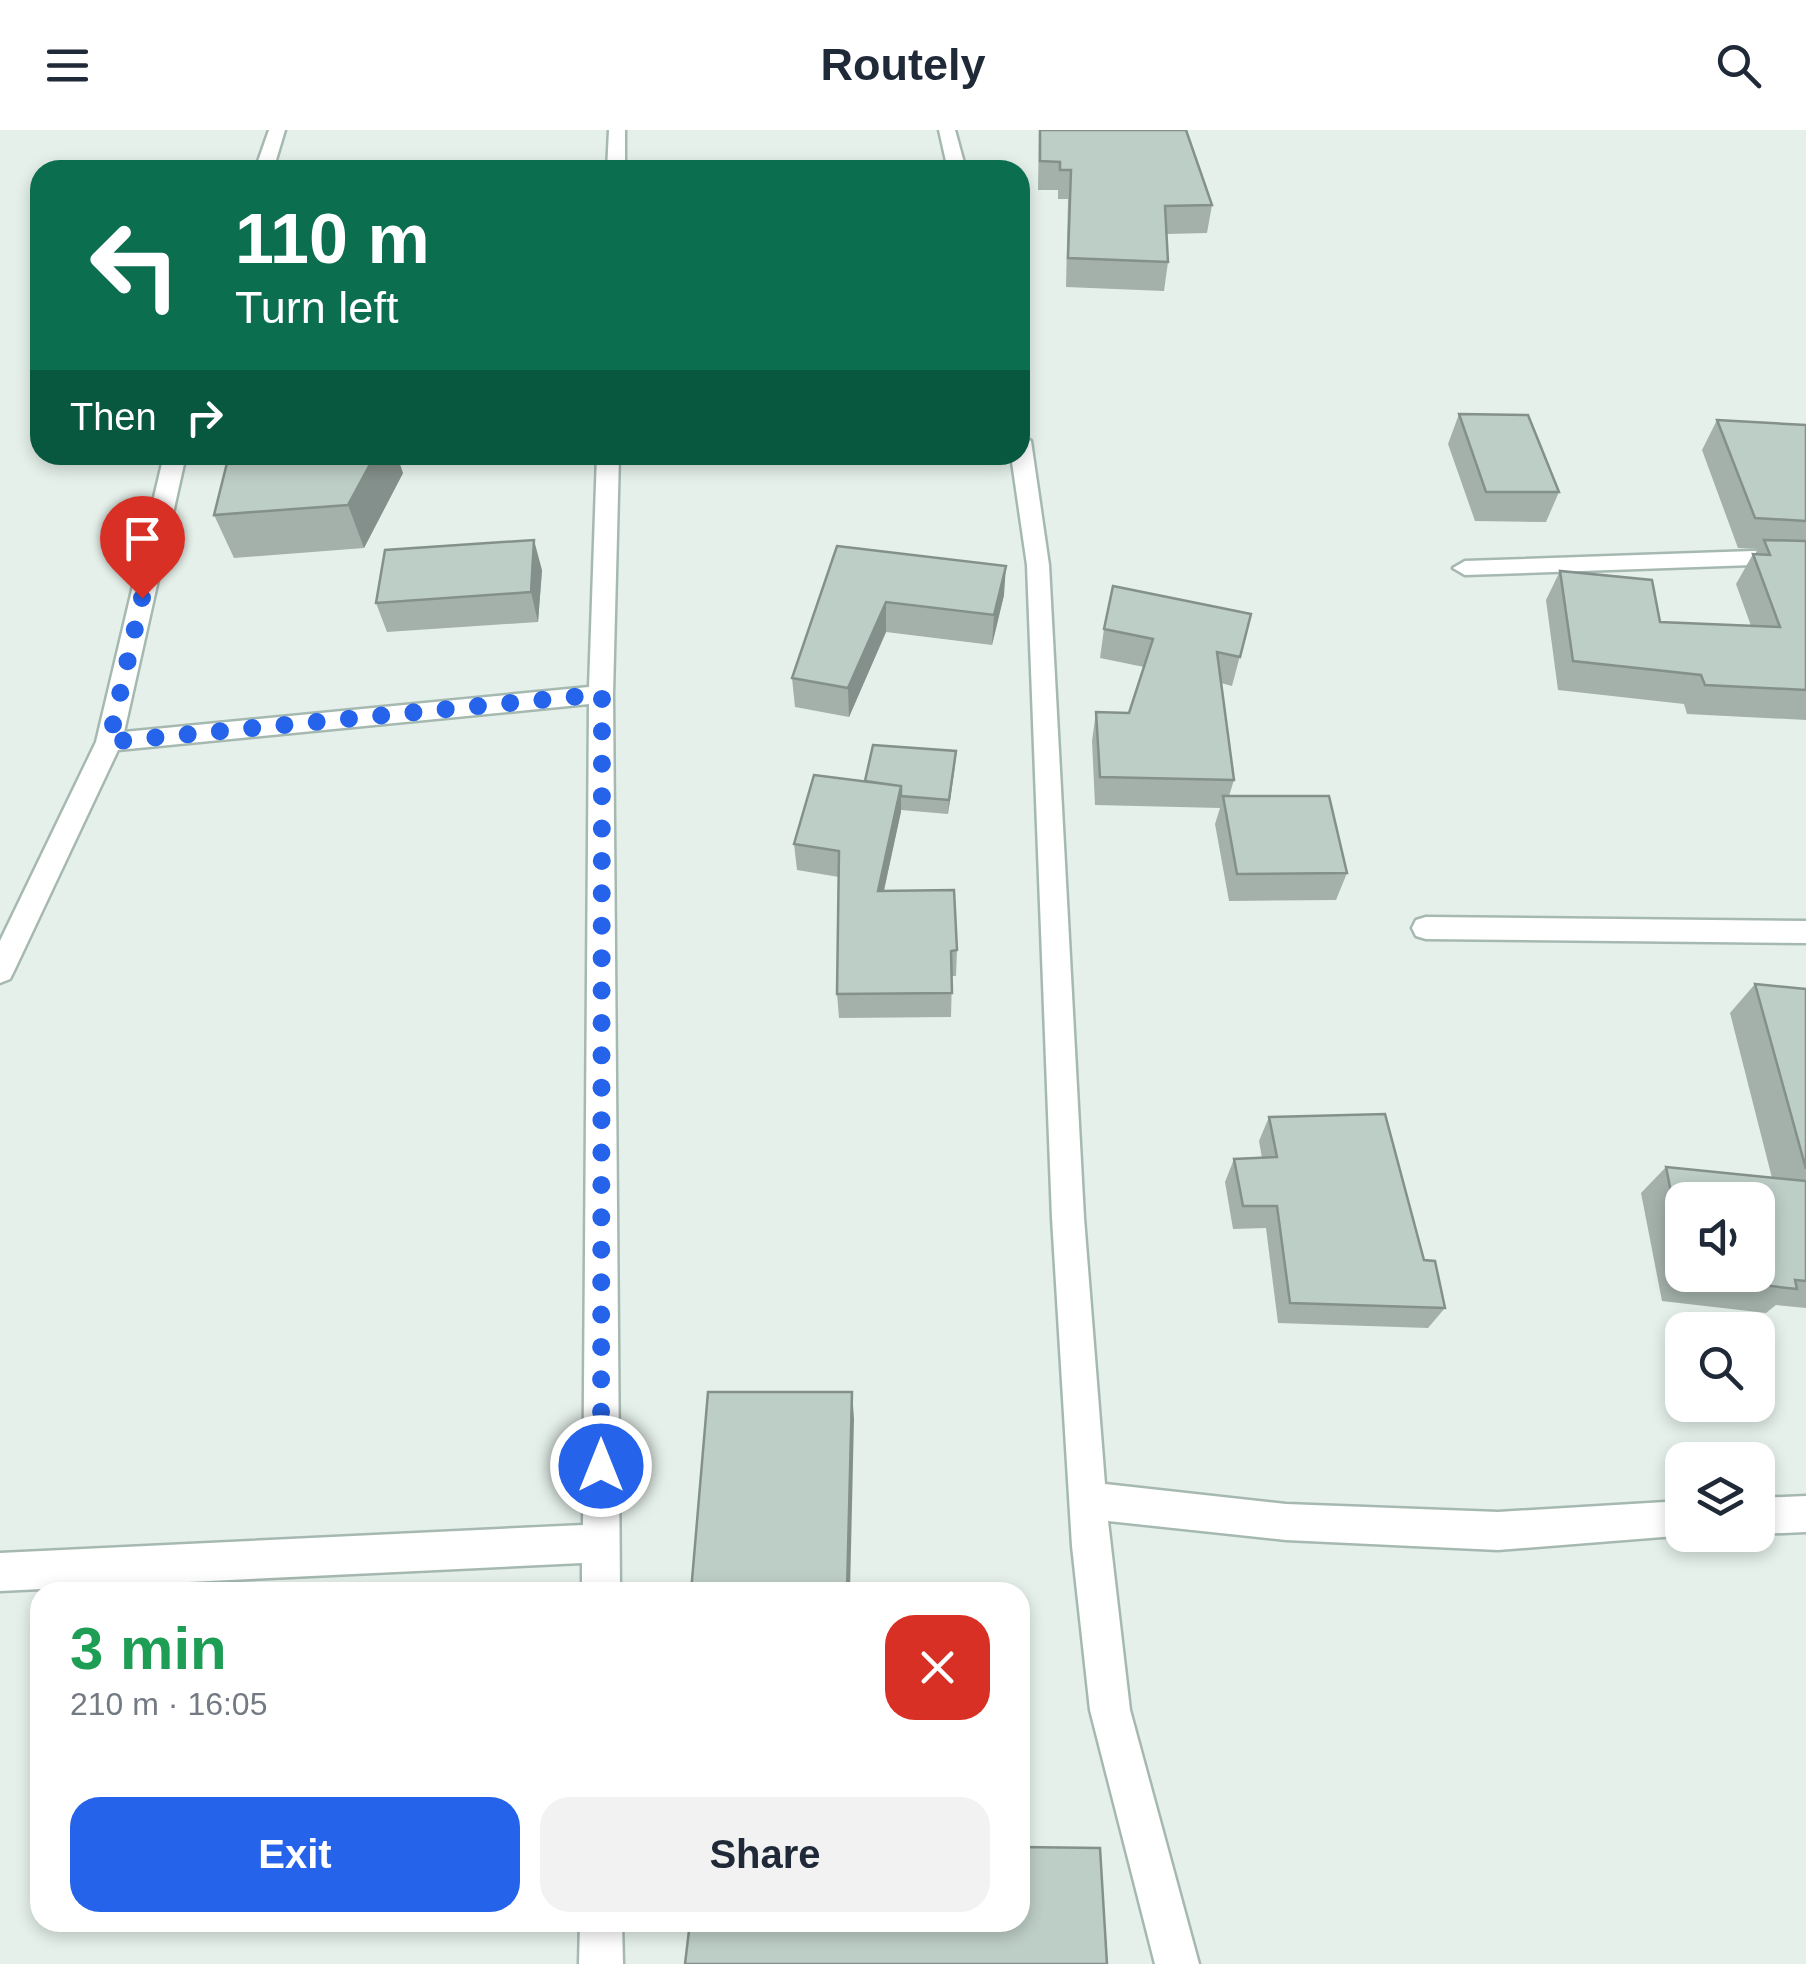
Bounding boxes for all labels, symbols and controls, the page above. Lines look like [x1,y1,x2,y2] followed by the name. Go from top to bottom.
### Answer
[40,38,95,93] icon: menu
[1711,38,1766,93] icon: search
[820,39,986,90] text: Routely
[70,200,200,330] icon: left
[235,200,430,278] text: 110 m
[235,282,398,333] text: Turn left
[177,390,232,445] icon: right
[70,396,157,438] text: Then
[100,496,185,599] pin
[115,511,170,566] icon: arrive
[1665,1182,1775,1552] map controls
[1665,1182,1775,1292] button: sound
[1665,1312,1775,1422] button: search
[549,1414,653,1518] position arrow
[1665,1442,1775,1552] button: layers
[70,1615,227,1682] text: 3 min
[885,1615,990,1720] button: close
[70,1686,267,1722] text: 210 m · 16:05
[70,1797,520,1912] button: Exit
[540,1797,990,1912] button: Share

